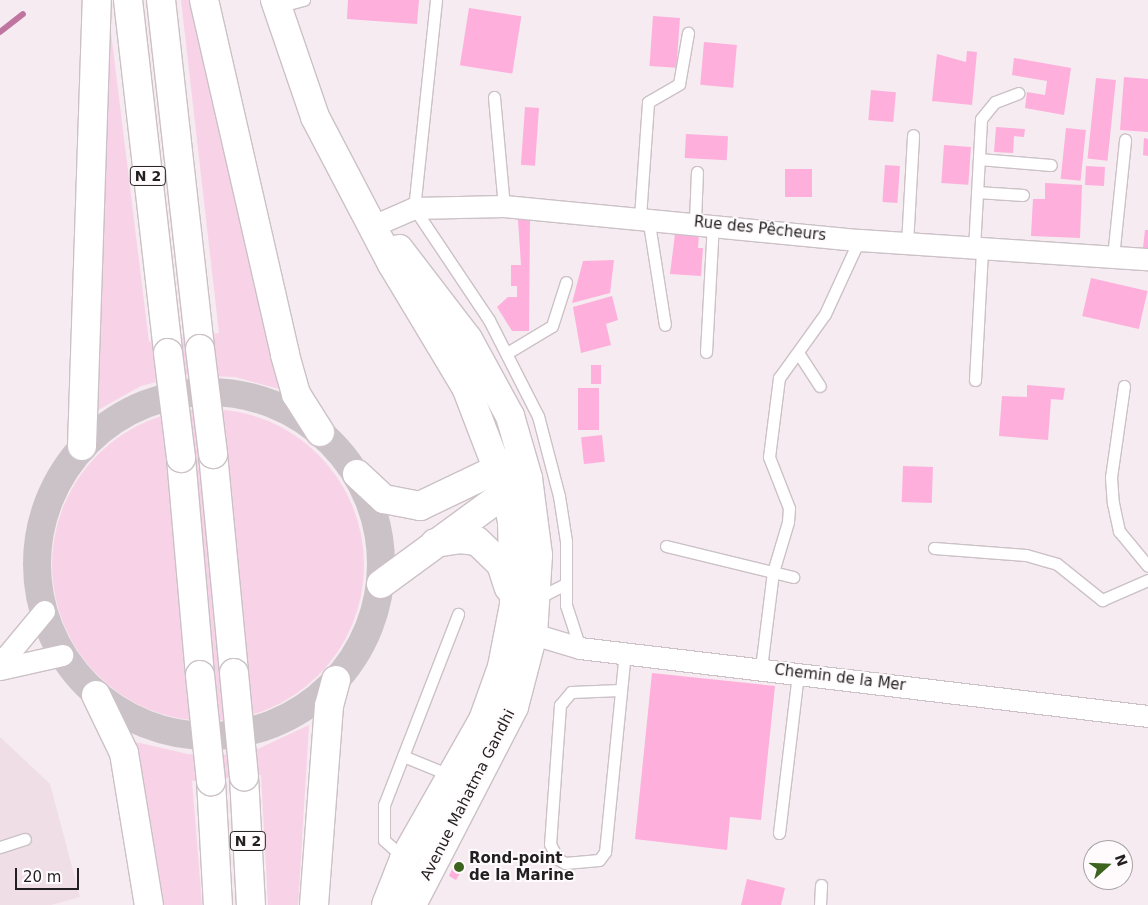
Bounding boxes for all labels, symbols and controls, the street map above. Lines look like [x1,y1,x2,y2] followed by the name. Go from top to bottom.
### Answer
[129,165,167,188] road number: N 2
[693,213,827,245] street label: Rue des Pêcheurs
[773,661,907,695] street label: Chemin de la Mer
[417,707,519,883] street label: Avenue Mahatma Gandhi
[229,829,267,852] road number: N 2
[1083,840,1133,890] north arrow
[469,849,574,884] place label: Rond-point de la Marine
[1112,852,1131,868] text: N
[18,858,81,890] scale bar
[453,861,465,873] marker: Rond-point de la Marine
[23,868,61,886] text: 20 m

